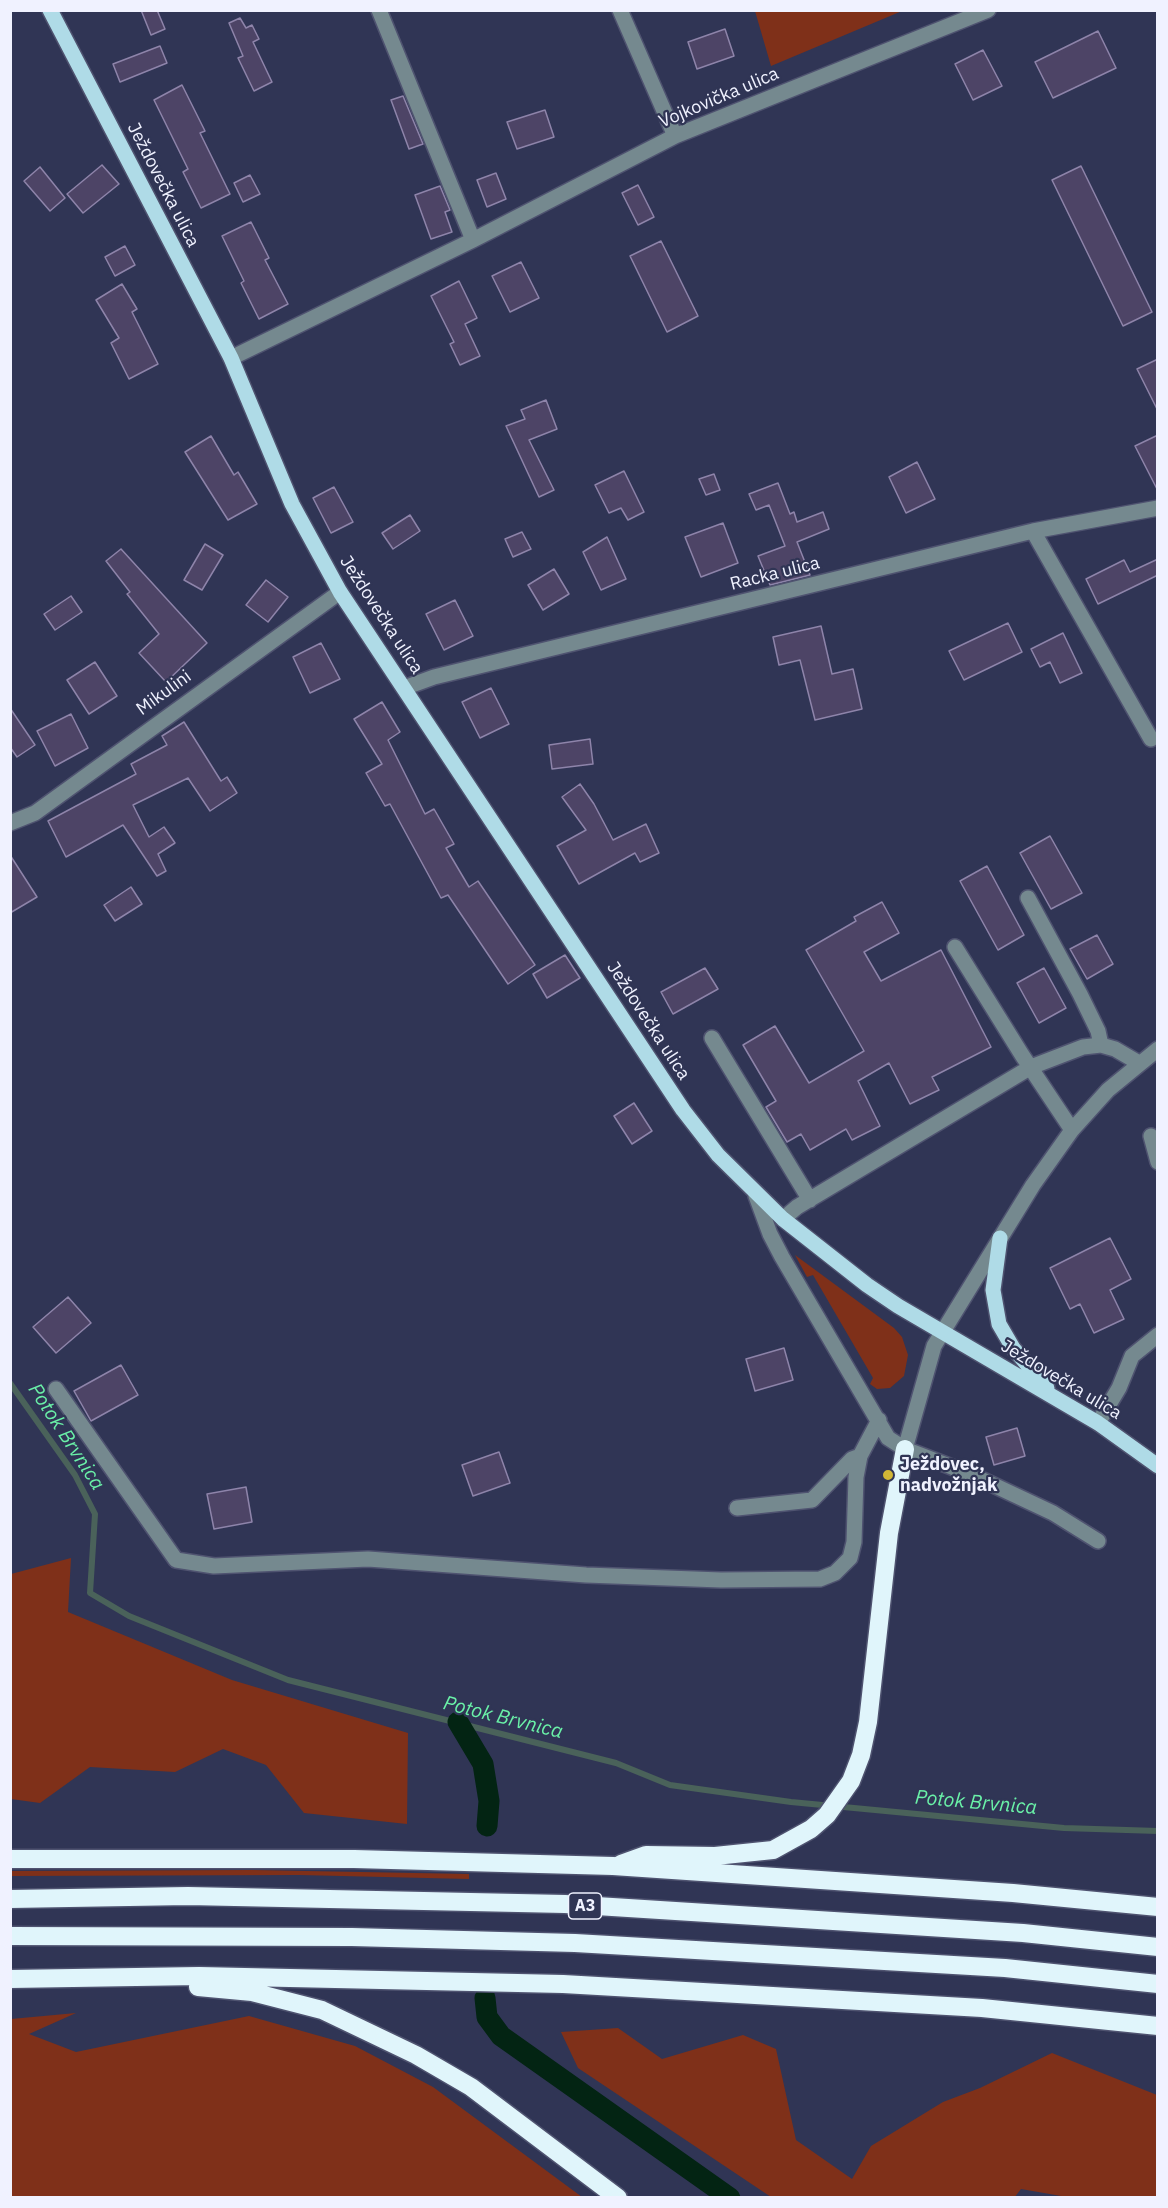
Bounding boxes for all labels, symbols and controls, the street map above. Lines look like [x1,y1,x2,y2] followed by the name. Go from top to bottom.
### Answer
[656,63,782,133] street label: Vojkovička ulica
[122,119,204,251] street label: Ježdovečka ulica
[335,552,427,678] street label: Ježdovečka ulica
[728,552,822,596] street label: Racka ulica
[132,666,196,720] street label: Mikulini
[602,958,694,1084] street label: Ježdovečka ulica
[997,1336,1125,1424] street label: Ježdovečka ulica
[23,1379,109,1495] water label: Potok Brvnica
[900,1454,997,1496] place label: Ježdovec, nadvožnjak
[881,1468,895,1482] marker: Ježdovec, nadvožnjak
[441,1692,565,1744] water label: Potok Brvnica
[914,1786,1038,1820] water label: Potok Brvnica
[568,1893,602,1919] road number: A3

